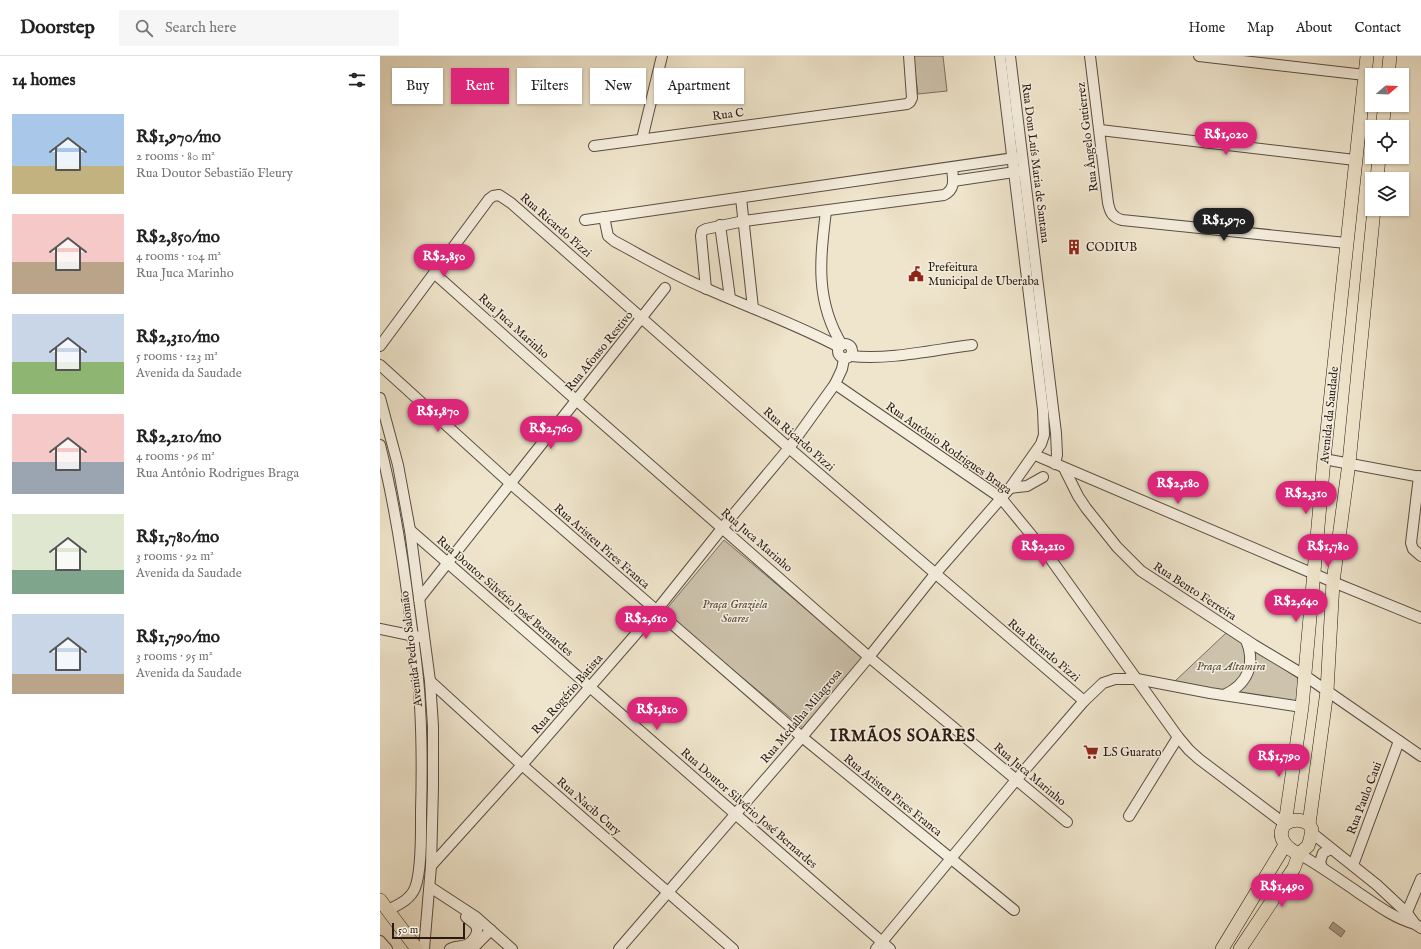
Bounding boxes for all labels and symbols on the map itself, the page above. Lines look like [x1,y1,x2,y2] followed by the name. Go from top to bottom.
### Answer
[1365,68,1409,112] north arrow
[1072,81,1102,193] street label: Rua Ângelo Gutierrez
[1018,82,1053,245] street label: Rua Dom Luís Maria de Santana
[711,105,745,124] street label: Rua C
[1189,122,1263,156] pin: R$1,020
[517,190,595,261] street label: Rua Ricardo Pizzi
[1187,208,1261,242] pin: R$1,970
[1065,238,1083,256] building icon: CODIUB
[1086,240,1137,255] place label: CODIUB
[407,244,481,278] pin: R$2,850
[928,260,1040,290] place label: Prefeitura Municipal de Uberaba
[907,265,925,283] public building icon: Prefeitura Municipal de Uberaba
[474,291,553,363] street label: Rua Juca Marinho
[562,308,637,395] street label: Rua Afonso Restivo
[1317,365,1342,465] street label: Avenida da Saudade
[401,399,475,433] pin: R$1,870
[883,399,1015,498] street label: Rua Antônio Rodrigues Braga
[760,404,838,475] street label: Rua Ricardo Pizzi
[514,416,588,450] pin: R$2,760
[1141,471,1215,505] pin: R$2,180
[1269,481,1343,515] pin: R$2,310
[551,501,653,593] street label: Rua Aristeu Pires Franca
[717,505,796,577] street label: Rua Juca Marinho
[433,533,576,661] street label: Rua Doutor Silvério José Bernardes
[1006,534,1080,568] pin: R$2,210
[1291,534,1365,568] pin: R$1,780
[1150,559,1240,624] street label: Rua Bento Ferreira
[1259,589,1333,623] pin: R$2,640
[397,590,426,709] street label: Avenida Pedro Salomão
[702,597,768,626] park label: Praça Graziela Soares
[609,606,683,640] pin: R$2,610
[1004,616,1083,685] street label: Rua Ricardo Pizzi
[528,651,607,737] street label: Rua Rogério Batista
[1196,659,1266,674] park label: Praça Altamira
[758,665,846,767] street label: Rua Medalha Milagrosa
[620,697,694,731] pin: R$1,810
[830,725,976,747] district label: IRMÃOS SOARES
[990,740,1069,810] street label: Rua Juca Marinho
[1082,743,1100,761] supermarket icon: LS Guarato
[1242,744,1316,778] pin: R$1,790
[677,745,820,873] street label: Rua Doutor Silvério José Bernardes
[1103,745,1162,760] place label: LS Guarato
[840,751,946,840] street label: Rua Aristeu Pires Franca
[1344,760,1385,837] street label: Rua Paulo Caui
[553,774,624,839] street label: Rua Nacib Cury
[1245,874,1319,908] pin: R$1,490
[392,921,465,940] scale bar

